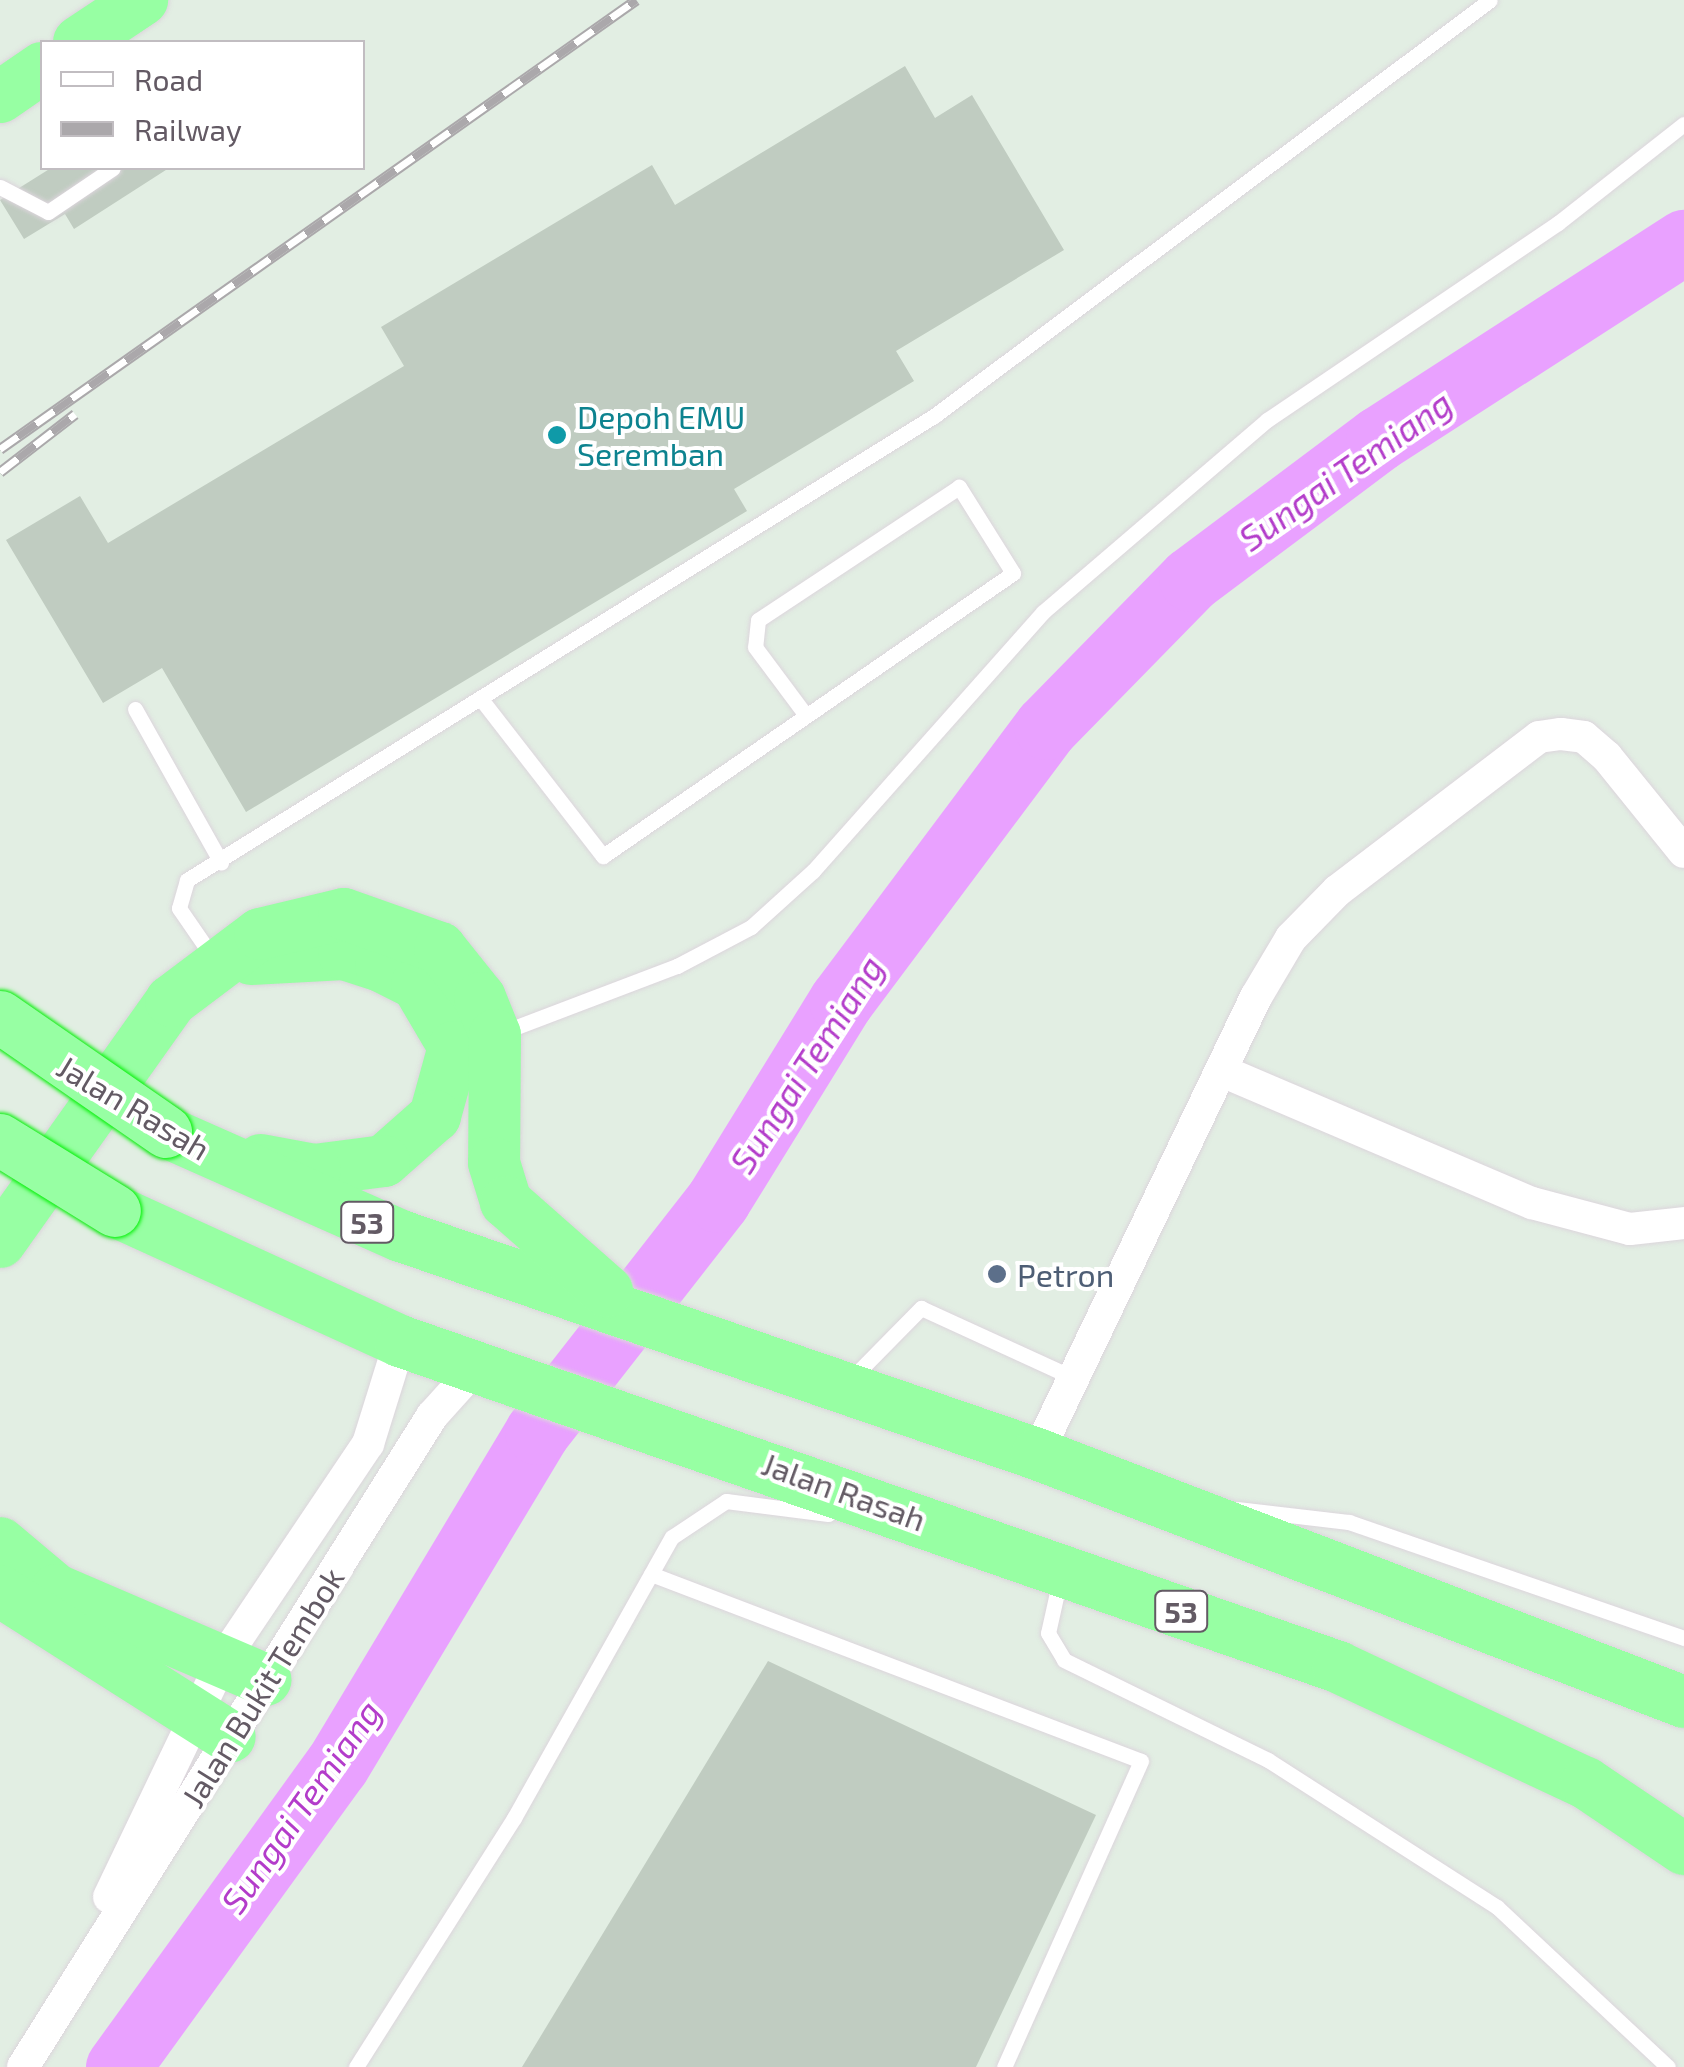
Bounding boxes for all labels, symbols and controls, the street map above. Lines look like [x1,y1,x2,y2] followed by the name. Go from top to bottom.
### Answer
[40,40,365,170] legend
[134,61,203,97] text: Road
[134,111,242,147] text: Railway
[1230,381,1460,559] water label: Sungai Temiang
[577,398,745,473] place label: Depoh EMU Seremban
[546,424,568,446] marker: Depoh EMU Seremban
[720,947,892,1181] water label: Sungai Temiang
[51,1047,217,1167] street label: Jalan Rasah
[340,1197,394,1247] road number: 53
[1017,1255,1114,1293] place label: Petron
[986,1263,1008,1285] marker: Petron
[757,1444,931,1538] street label: Jalan Rasah
[173,1560,351,1814] street label: Jalan Bukit Tembok
[1154,1586,1208,1636] road number: 53
[211,1691,389,1921] water label: Sungai Temiang

